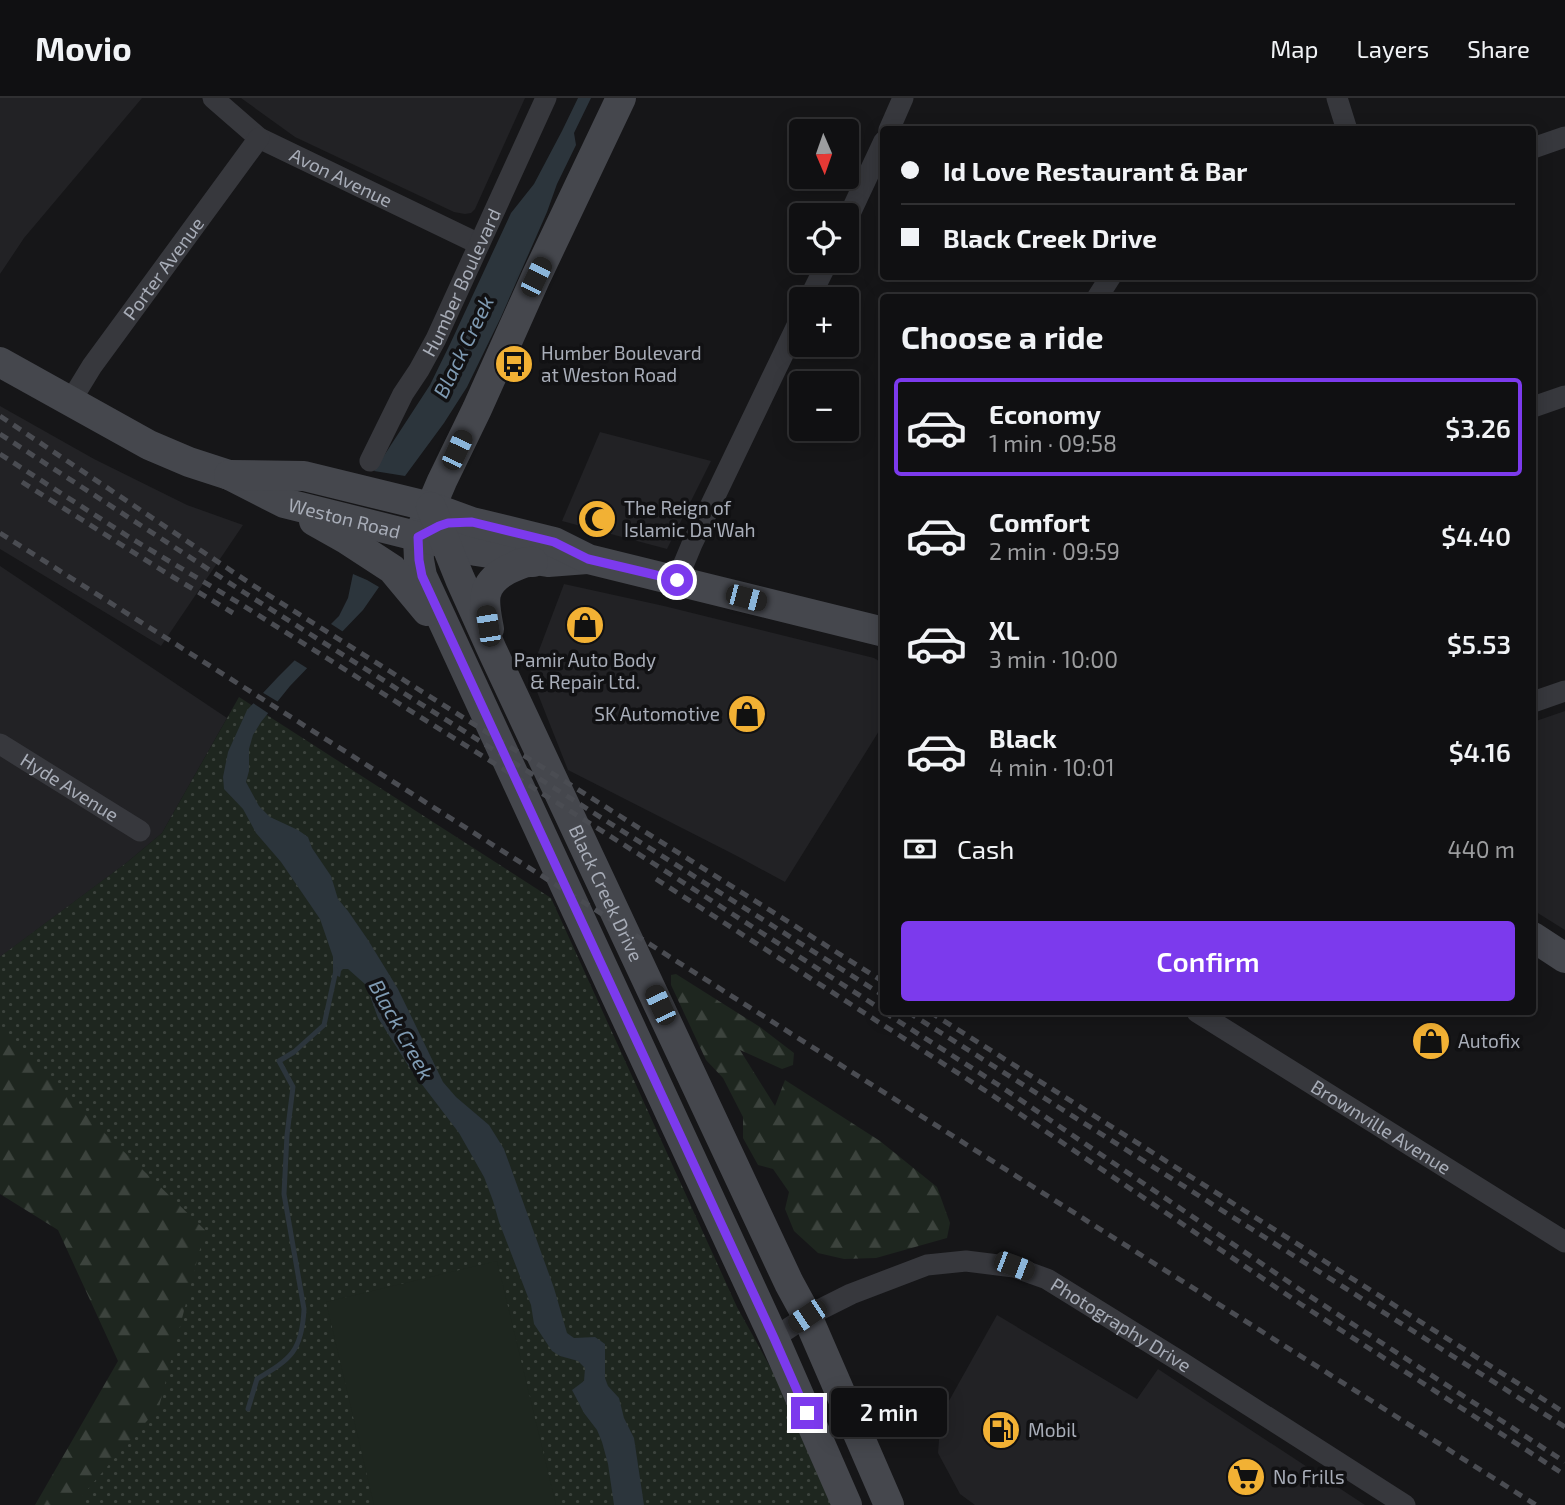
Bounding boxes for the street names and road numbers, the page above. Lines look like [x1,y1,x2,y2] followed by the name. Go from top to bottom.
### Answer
[286,143,396,211] street label: Avon Avenue
[417,204,505,360] street label: Humber Boulevard
[118,212,208,324] street label: Porter Avenue
[286,493,403,543] street label: Weston Road
[17,748,123,826] street label: Hyde Avenue
[565,821,648,965] street label: Black Creek Drive
[1307,1074,1455,1179] street label: Brownville Avenue
[1047,1272,1196,1377] street label: Photography Drive

